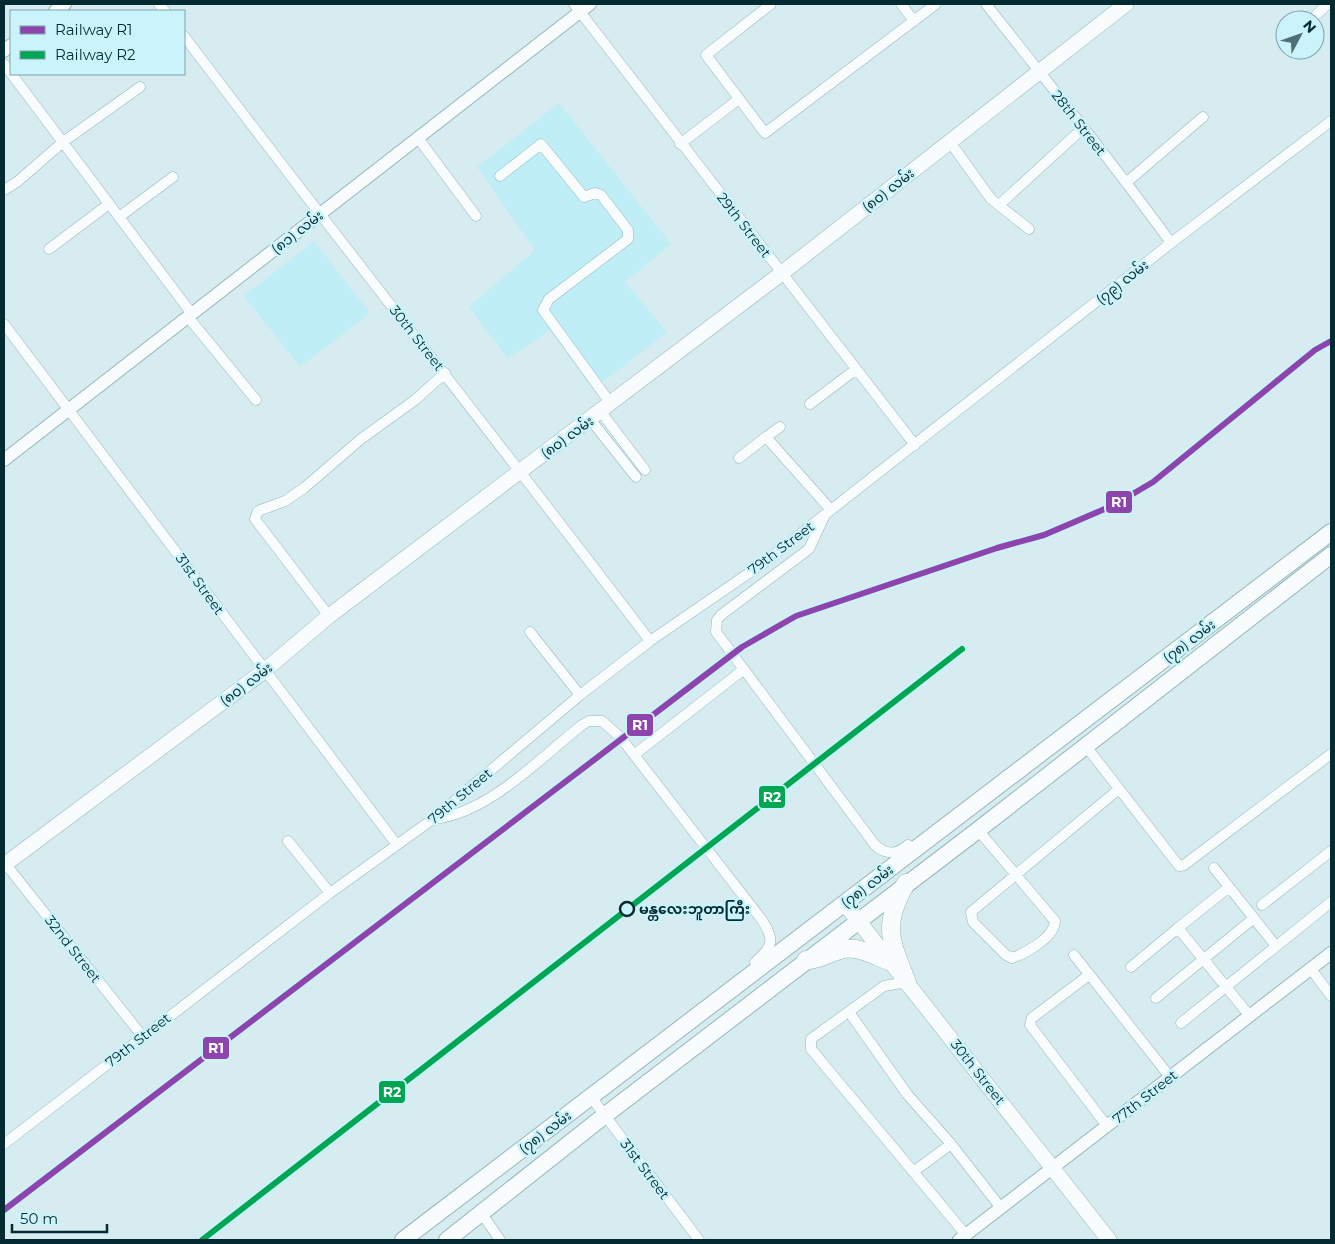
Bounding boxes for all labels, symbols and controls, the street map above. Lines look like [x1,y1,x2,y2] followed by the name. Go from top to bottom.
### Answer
[10,10,185,75] legend
[1275,10,1325,60] north arrow
[1299,16,1320,37] text: N
[55,20,132,39] text: Railway R1
[55,45,136,64] text: Railway R2
[1048,87,1110,160] street label: 28th Street
[858,163,918,216] street label: (၈၀) လမ်း
[713,189,775,261] street label: 29th Street
[267,205,327,258] street label: (၈၁) လမ်း
[1091,255,1154,311] street label: (၇၉) လမ်း
[386,302,448,375] street label: 30th Street
[536,411,597,462] street label: (၈၀) လမ်း
[1105,490,1133,514] line badge: R1
[1111,493,1127,511] text: R1
[744,517,818,579] street label: 79th Street
[172,550,228,618] street label: 31st Street
[1159,615,1221,669] street label: (၇၈) လမ်း
[216,658,276,710] street label: (၈၀) လမ်း
[626,713,654,737] line badge: R1
[632,716,648,734] text: R1
[424,764,496,828] street label: 79th Street
[758,785,786,809] line badge: R2
[763,788,781,806] text: R2
[837,860,899,914] street label: (၇၈) လမ်း
[639,899,750,921] place label: မန္တလေးဘူတာကြီး
[619,901,635,917] marker: မန္တလေးဘူတာကြီး
[41,912,105,987] street label: 32nd Street
[102,1009,175,1071] street label: 79th Street
[202,1036,230,1060] line badge: R1
[947,1036,1009,1109] street label: 30th Street
[208,1039,224,1057] text: R1
[1109,1066,1181,1128] street label: 77th Street
[378,1080,406,1104] line badge: R2
[383,1083,401,1101] text: R2
[515,1106,577,1160] street label: (၇၈) လမ်း
[616,1135,674,1203] street label: 31st Street
[12,1202,108,1234] scale bar
[20,1209,58,1228] text: 50 m

